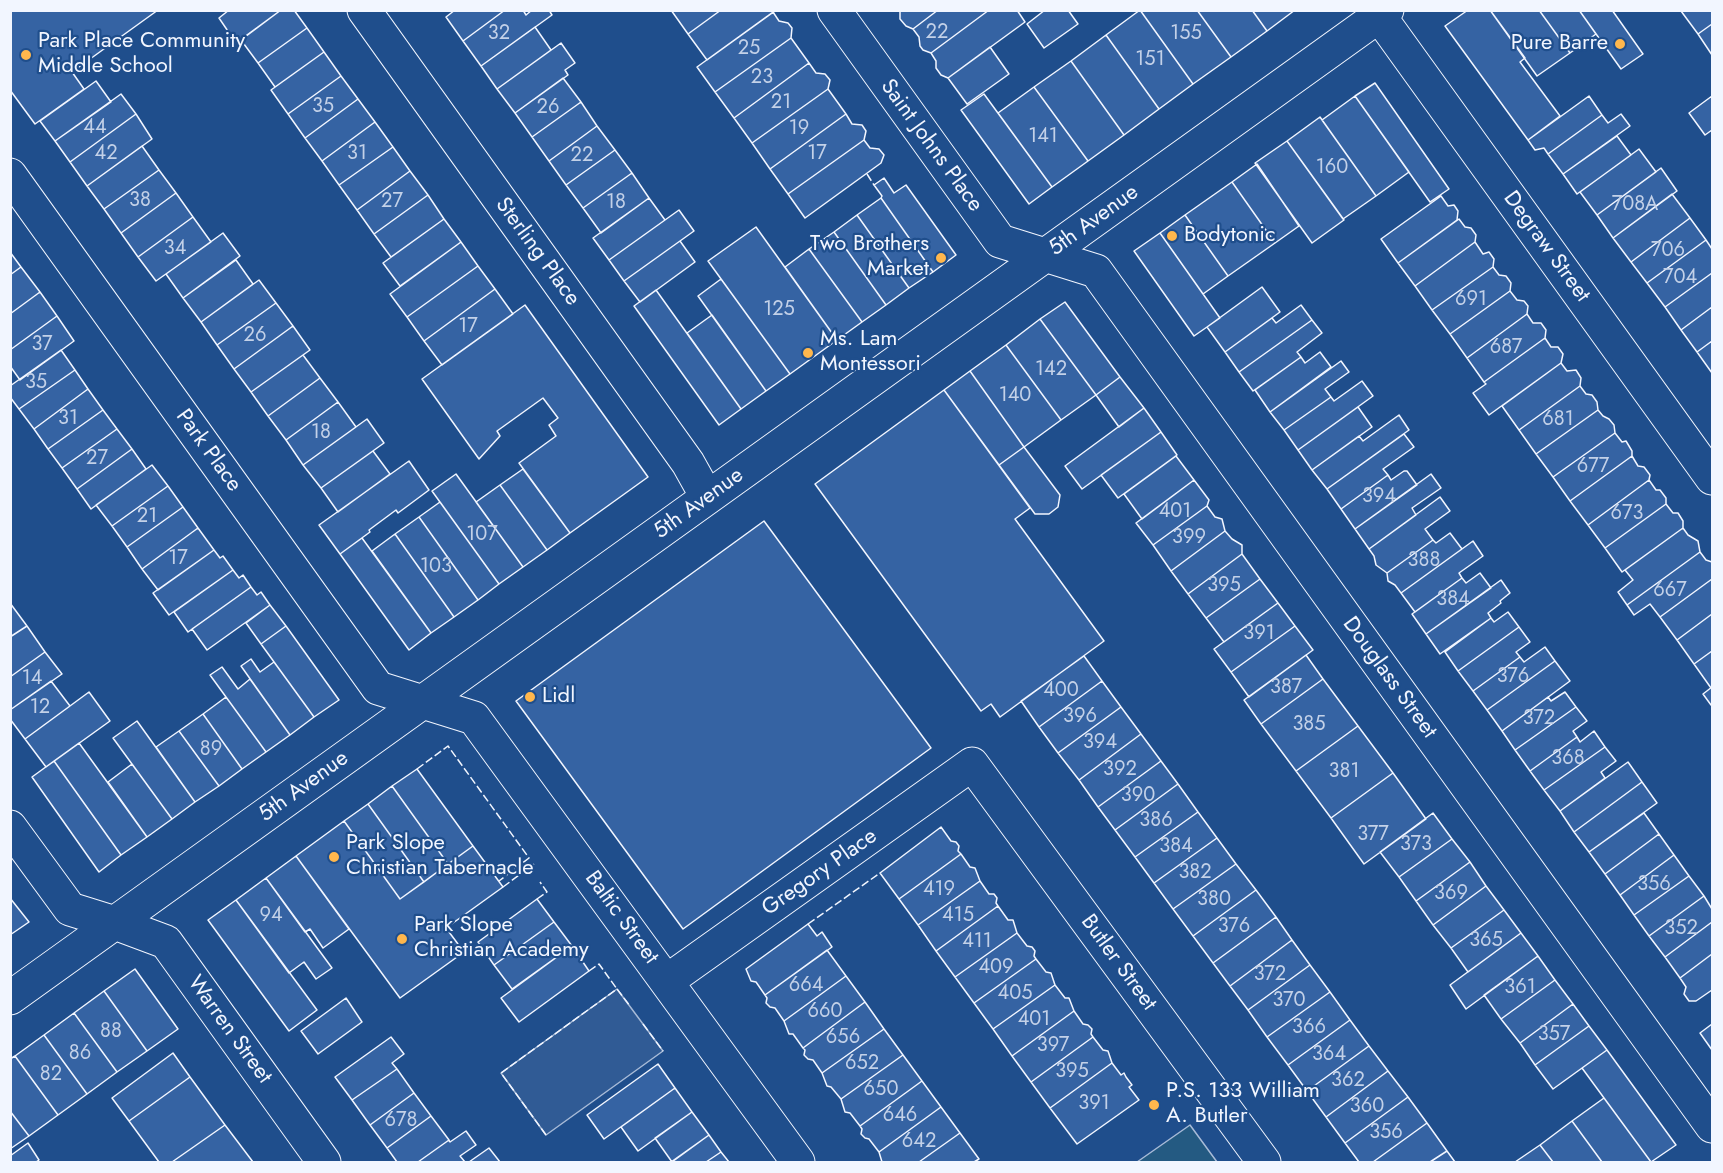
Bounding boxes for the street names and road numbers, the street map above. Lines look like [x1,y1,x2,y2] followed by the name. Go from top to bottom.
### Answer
[874,75,988,217] street label: Saint Johns Place
[1044,180,1144,262] street label: 5th Avenue
[1497,186,1595,308] street label: Degraw Street
[489,193,585,311] street label: Sterling Place
[169,405,247,497] street label: Park Place
[649,463,749,545] street label: 5th Avenue
[1336,612,1442,744] street label: Douglass Street
[254,746,354,828] street label: 5th Avenue
[757,824,883,922] street label: Gregory Place
[578,866,664,970] street label: Baltic Street
[1074,910,1162,1016] street label: Butler Street
[181,971,277,1089] street label: Warren Street

